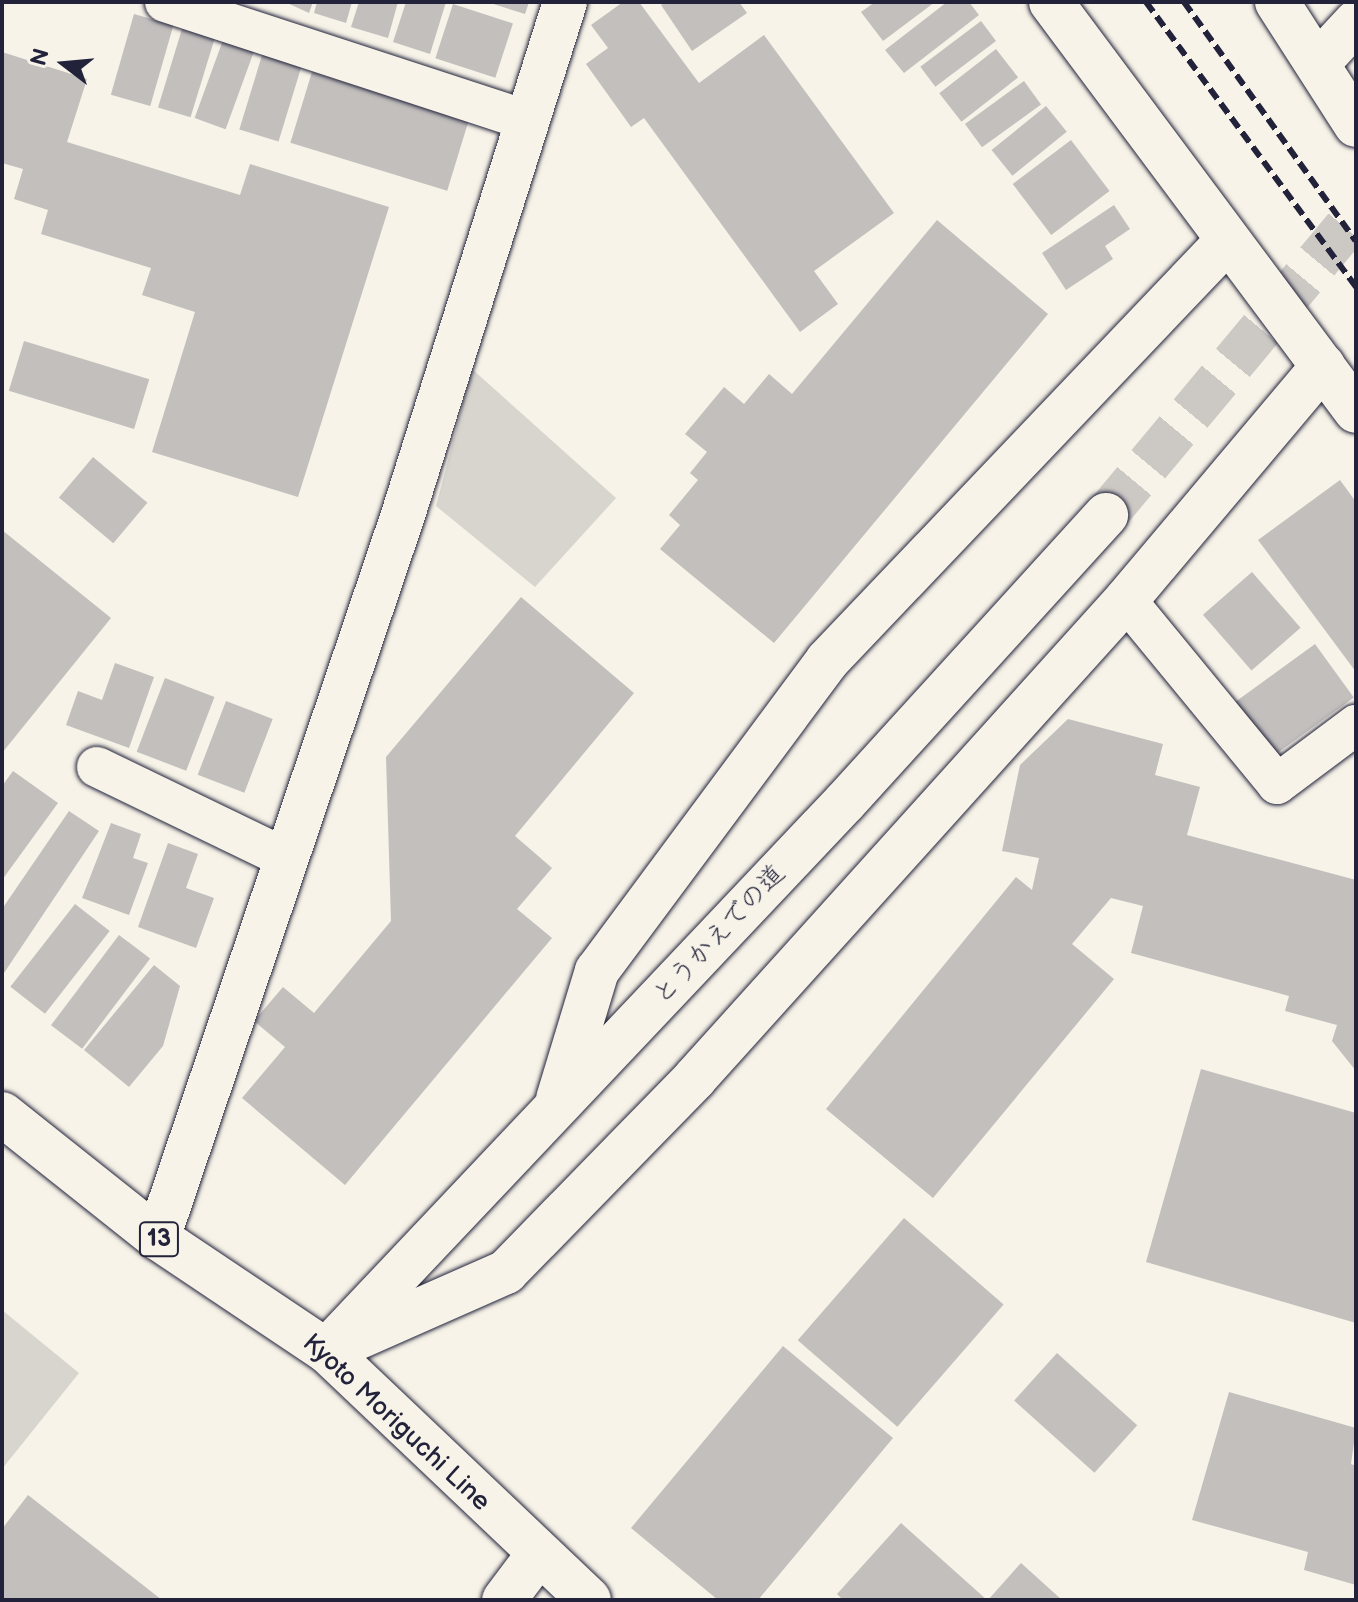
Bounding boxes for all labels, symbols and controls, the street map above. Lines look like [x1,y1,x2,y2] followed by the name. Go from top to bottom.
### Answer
[24,24,104,104] north arrow
[25,46,56,69] text: N
[646,858,792,1012] street label: とうかえでの道
[137,1219,181,1259] road number: 13
[296,1328,496,1518] street label: Kyoto Moriguchi Line

